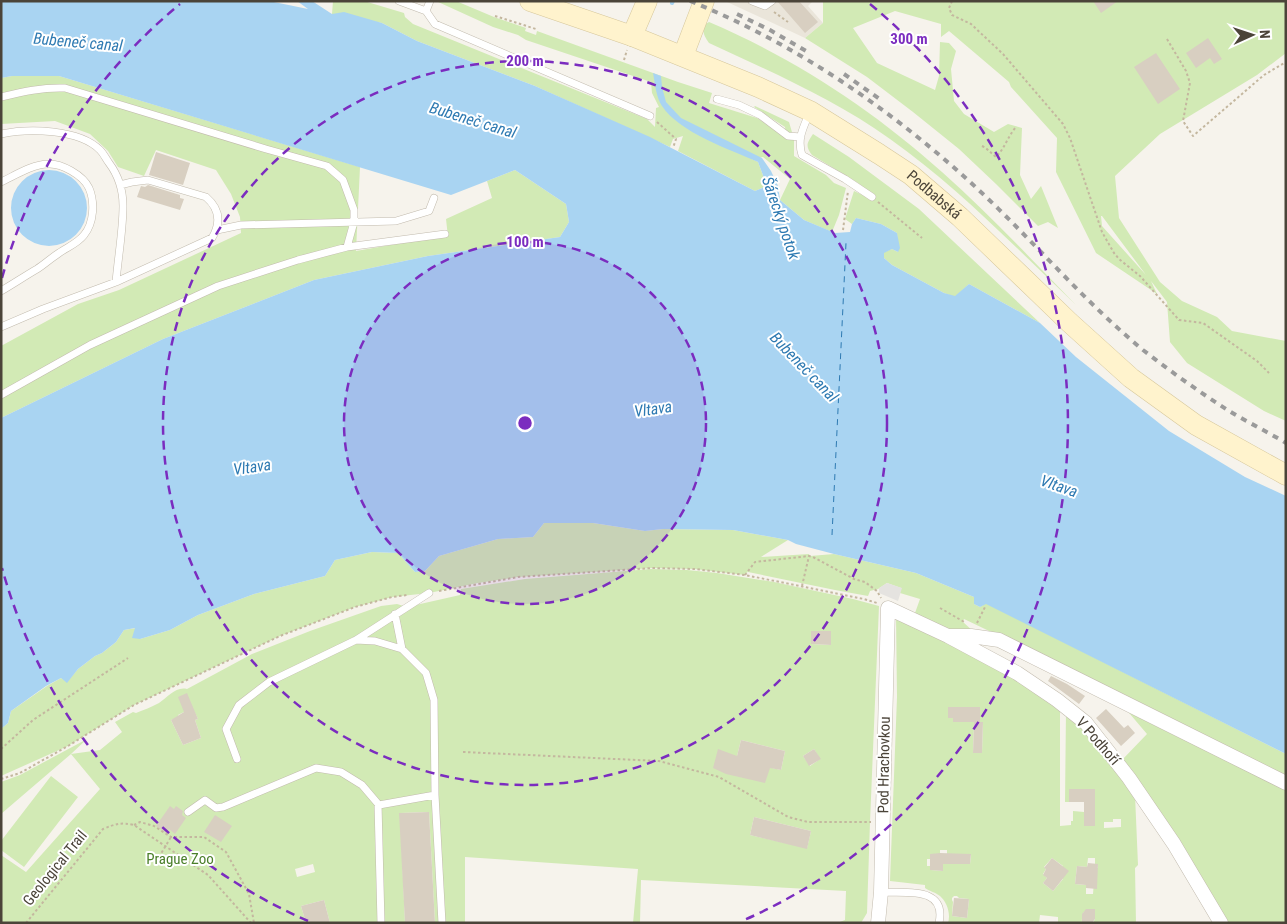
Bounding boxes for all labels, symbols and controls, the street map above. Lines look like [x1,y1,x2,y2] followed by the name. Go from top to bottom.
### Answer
[1227,10,1277,60] north arrow
[33,29,124,55] water label: Bubeneč canal
[890,30,928,48] text: 300 m
[1257,30,1273,39] text: N
[506,52,544,70] text: 200 m
[427,98,519,142] water label: Bubeneč canal
[903,166,965,223] street label: Podbabská
[758,174,805,263] water label: Šárecký potok
[506,233,544,251] text: 100 m
[766,328,842,406] water label: Bubeneč canal
[633,397,673,421] water label: Vltava
[516,414,534,432] centre of rings
[232,455,272,479] water label: Vltava
[1038,471,1080,501] water label: Vltava
[1072,713,1125,770] street label: V Podhoří
[874,716,894,814] street label: Pod Hrachovkou
[19,827,91,909] street label: Geological Trail
[146,850,214,868] park label: Prague Zoo

